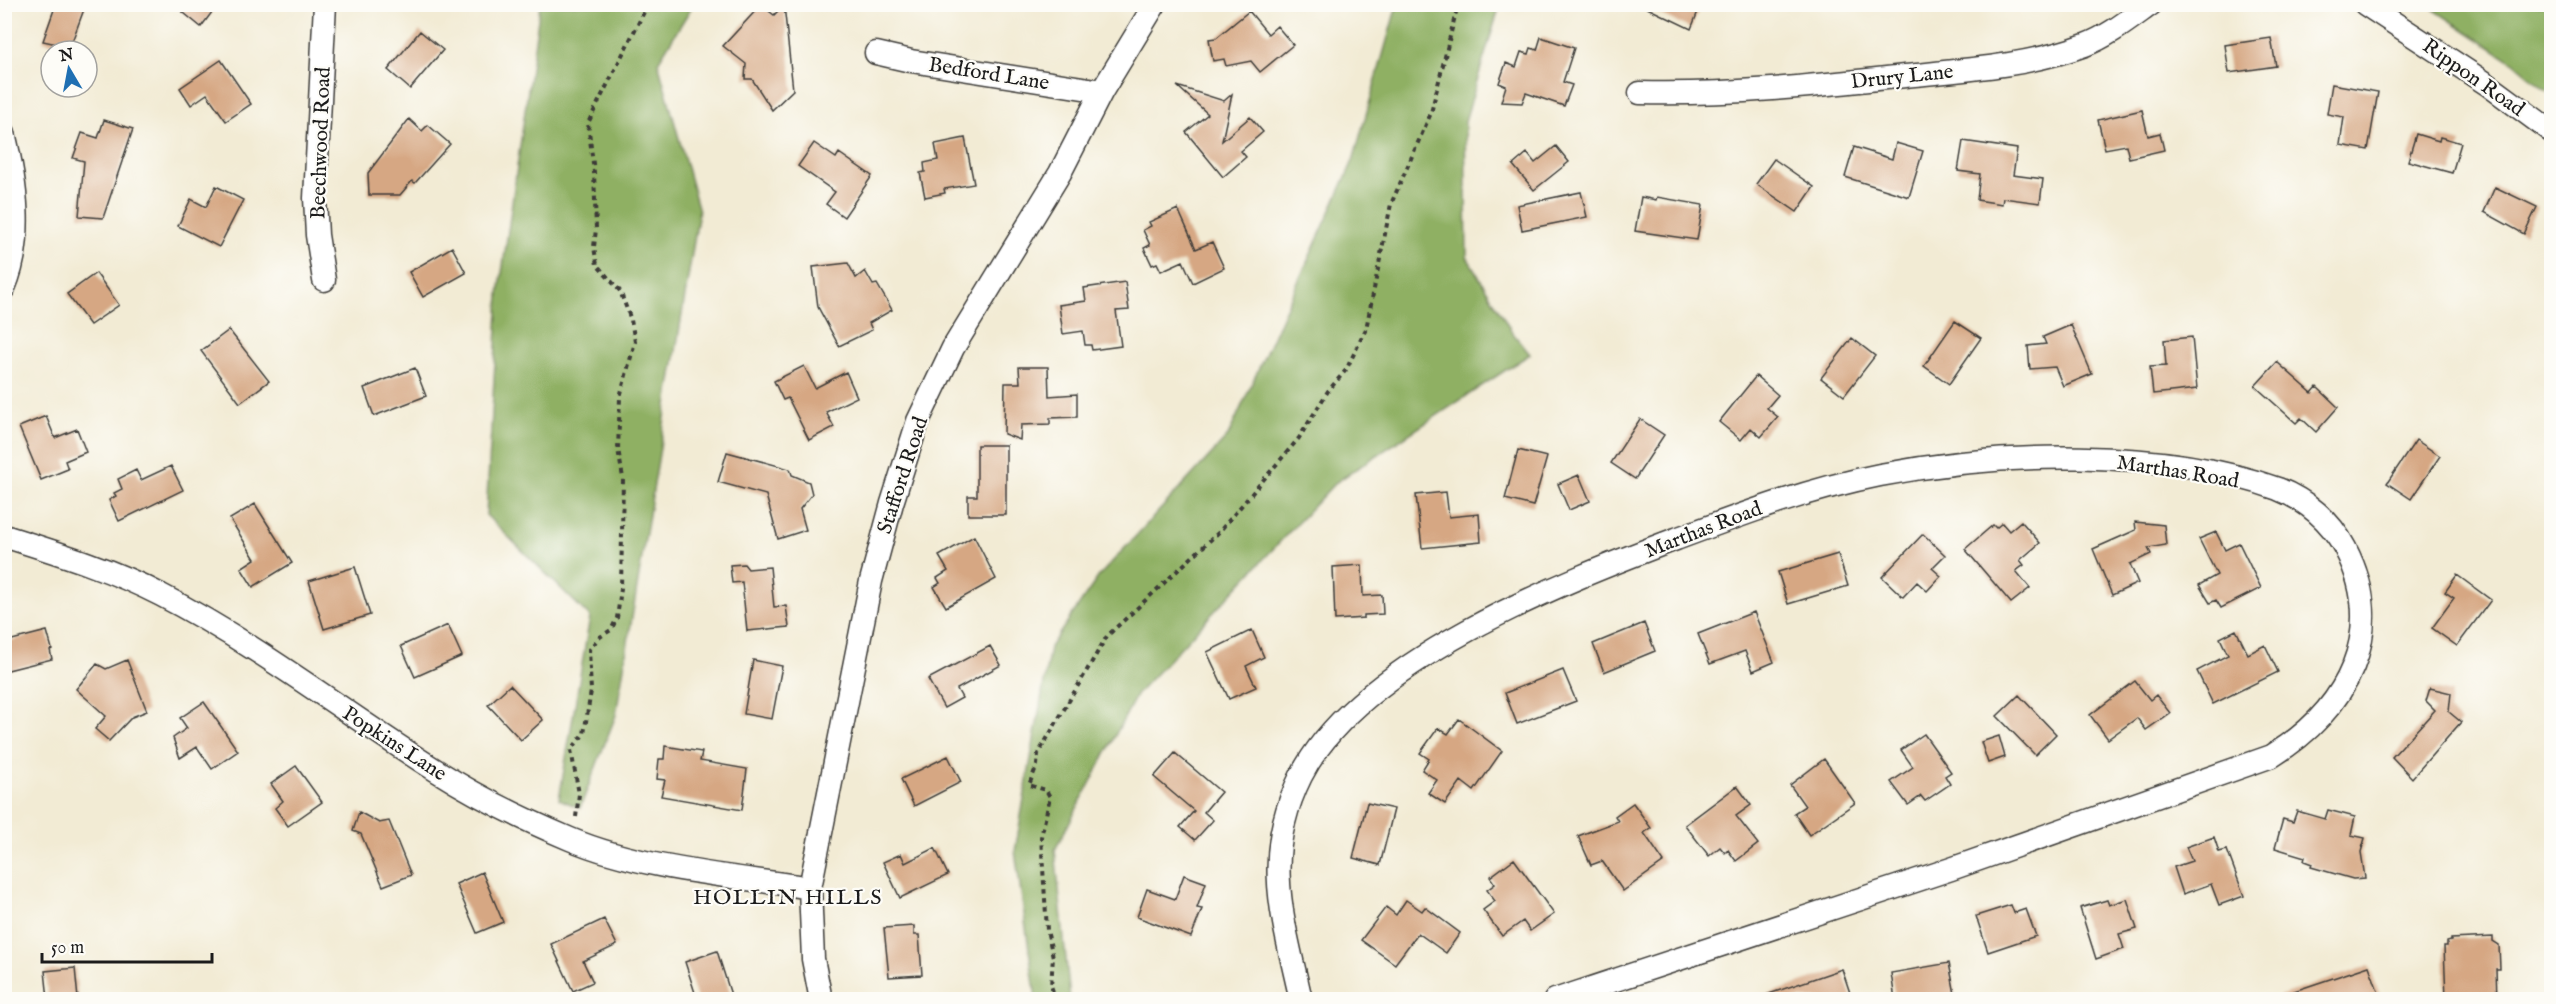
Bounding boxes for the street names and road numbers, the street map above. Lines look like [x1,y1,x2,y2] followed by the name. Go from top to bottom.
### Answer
[2417,33,2530,124] street label: Rippon Road
[926,52,1051,97] street label: Bedford Lane
[1850,59,1955,96] street label: Drury Lane
[305,66,338,220] street label: Beechwood Road
[872,413,935,538] street label: Stafford Road
[2115,449,2242,496] street label: Marthas Road
[1641,495,1767,565] street label: Marthas Road
[337,700,452,788] street label: Popkins Lane

